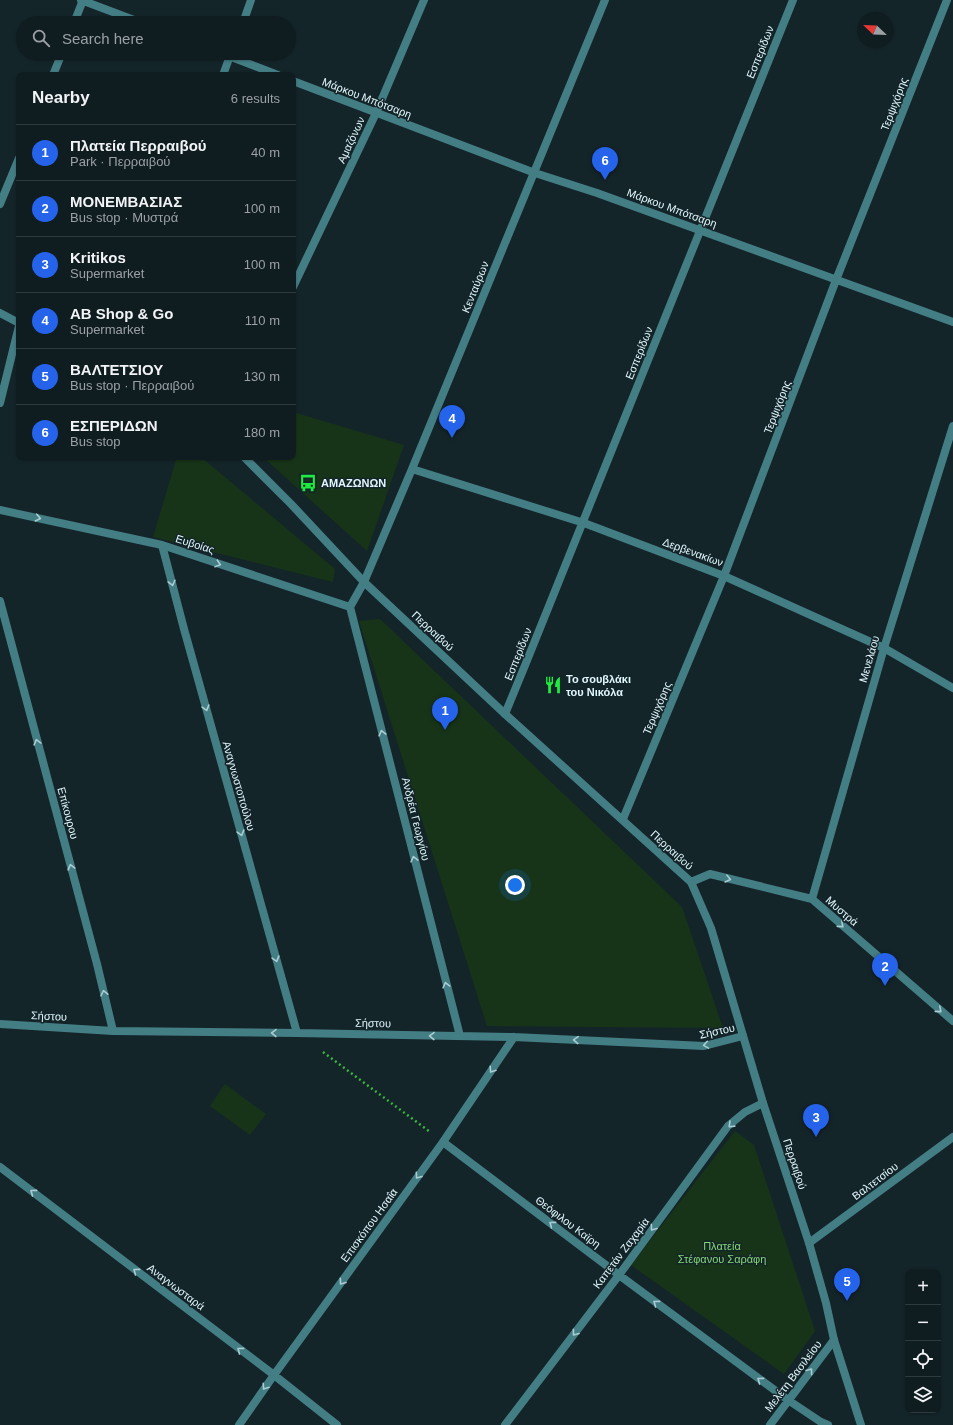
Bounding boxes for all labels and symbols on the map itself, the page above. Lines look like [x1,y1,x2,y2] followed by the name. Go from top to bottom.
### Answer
[857,12,893,48] north arrow
[744,24,776,80] street label: Εσπερίδων
[321,75,413,121] street label: Μάρκου Μπότσαρη
[878,76,910,132] street label: Τερψιχόρης
[335,114,367,165] street label: Αμαζόνων
[592,147,618,180] pin: 6
[625,186,719,230] street label: Μάρκου Μπότσαρη
[459,259,491,315] street label: Κενταύρων
[623,325,655,381] street label: Εσπερίδων
[761,379,793,435] street label: Τερψιχόρης
[439,405,465,438] pin: 4
[298,473,318,493] bus stop icon: ΑΜΑΖΩΝΩΝ
[321,477,386,489] place label: ΑΜΑΖΩΝΩΝ
[35,513,41,521] one-way arrow
[174,532,216,556] street label: Ευβοίας
[661,535,725,569] street label: Δερβενακίων
[215,559,222,567] one-way arrow
[167,579,176,586] one-way arrow
[410,609,456,653] street label: Περραιβού
[502,626,534,682] street label: Εσπερίδων
[857,634,881,684] street label: Μενελάου
[566,673,631,698] place label: Το σουβλάκι του Νικόλα
[543,675,563,695] restaurant icon: Το σουβλάκι του Νικόλα
[640,680,674,736] street label: Τερψιχόρης
[432,697,458,730] pin: 1
[201,705,210,712] one-way arrow
[378,730,387,737] one-way arrow
[34,738,42,745] one-way arrow
[220,740,258,832] street label: Αναγνωστοπούλου
[400,776,432,862] street label: Ανδρέα Γεωργίου
[55,786,81,840] street label: Επίκουρου
[648,828,696,872] street label: Περραιβού
[236,830,245,837] one-way arrow
[411,856,419,862] one-way arrow
[67,864,76,871] one-way arrow
[725,874,731,882] one-way arrow
[505,875,525,895] your location
[823,894,861,929] street label: Μυστρά
[836,920,844,927] one-way arrow
[872,953,898,986] pin: 2
[271,955,280,962] one-way arrow
[443,982,451,988] one-way arrow
[100,990,108,996] one-way arrow
[935,1005,942,1012] one-way arrow
[31,1009,67,1023] street label: Σήστου
[355,1017,391,1029] street label: Σήστου
[698,1021,736,1041] street label: Σήστου
[271,1029,277,1037] one-way arrow
[429,1032,435,1040] one-way arrow
[573,1036,579,1045] one-way arrow
[702,1040,709,1049] one-way arrow
[490,1065,497,1072] one-way arrow
[803,1104,829,1137] pin: 3
[728,1120,736,1127] one-way arrow
[781,1137,809,1191] street label: Περραιβού
[850,1160,900,1202] street label: Βαλτετσίου
[416,1172,423,1179] one-way arrow
[338,1185,400,1264] street label: Επισκόπου Ησαΐα
[30,1190,37,1197] one-way arrow
[533,1194,603,1250] street label: Θεόφιλου Καϊρη
[591,1215,652,1291] street label: Καπετάν Ζαχαρία
[549,1222,556,1229] one-way arrow
[651,1224,658,1231] one-way arrow
[678,1240,766,1265] park label: Πλατεία Στέφανου Σαράφη
[145,1262,207,1313] street label: Αναγνωσταρά
[834,1268,860,1301] pin: 5
[134,1269,141,1276] one-way arrow
[339,1277,346,1284] one-way arrow
[653,1300,660,1307] one-way arrow
[573,1328,580,1335] one-way arrow
[762,1338,824,1414] street label: Μελέτη Βασιλείου
[237,1347,244,1354] one-way arrow
[805,1369,812,1376] one-way arrow
[758,1378,765,1385] one-way arrow
[262,1383,270,1390] one-way arrow

